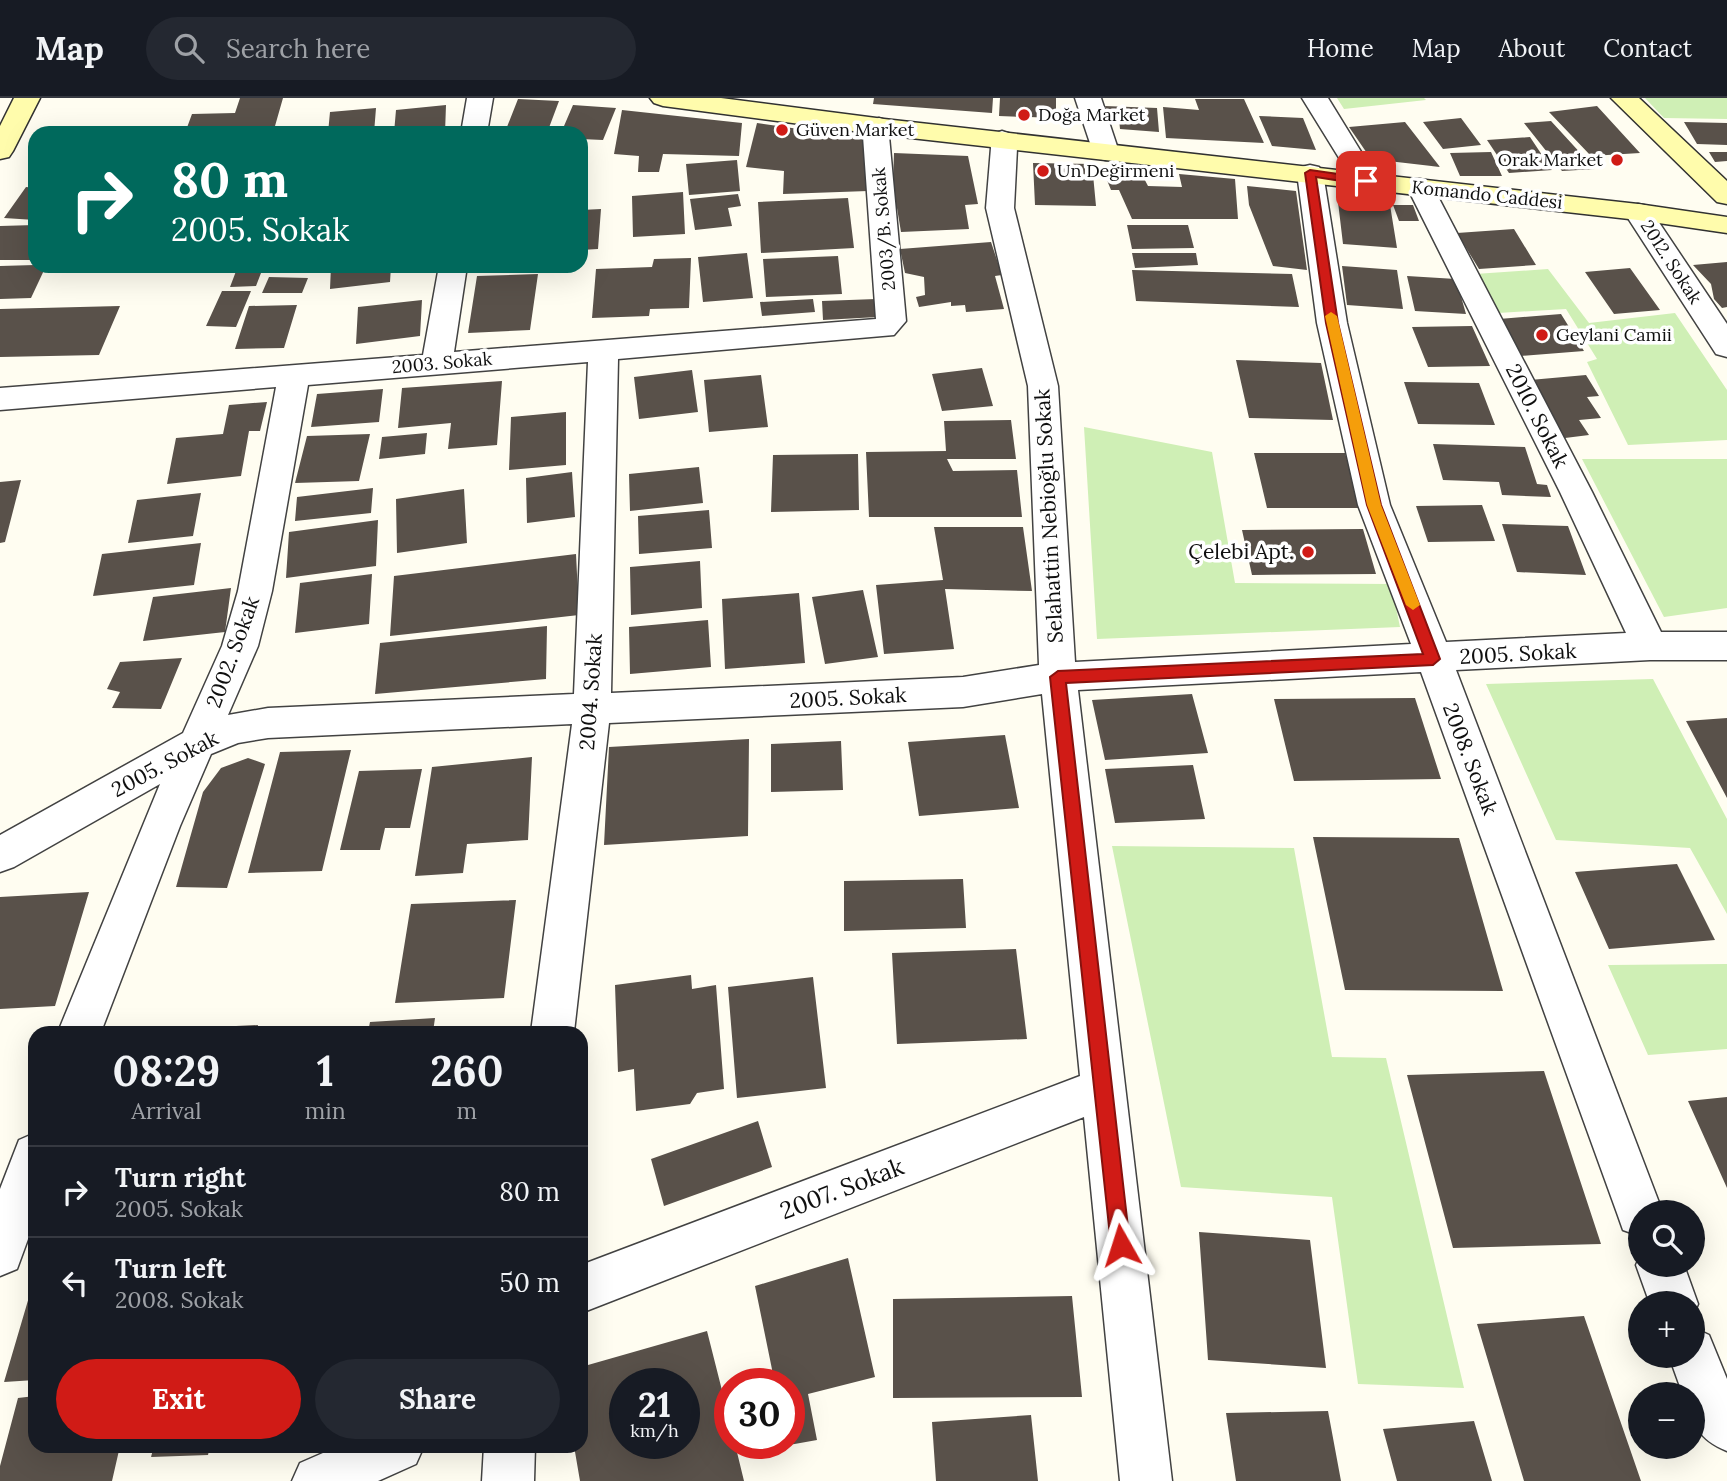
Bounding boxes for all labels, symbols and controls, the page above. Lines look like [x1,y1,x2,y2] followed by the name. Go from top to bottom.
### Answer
[146,17,636,80] search box
[35,27,104,69] text: Map
[170,29,208,67] icon: search
[226,32,370,65] text: Search here
[1307,33,1374,64] text: Home
[1412,33,1461,64] text: Map
[1499,33,1565,64] text: About
[1603,33,1692,64] text: Contact
[1038,103,1146,126] place label: Doğa Market
[1016,107,1032,123] marker: Doğa Market
[796,118,914,141] place label: Güven Market
[774,122,790,138] marker: Güven Market
[171,148,288,210] text: 80 m
[1498,148,1603,171] place label: Orak Market
[1336,151,1396,211] pin
[1609,152,1625,168] marker: Orak Market
[56,154,147,245] icon: right
[1057,159,1174,182] place label: Un Değirmeni
[1347,162,1385,200] icon: arrive
[1035,163,1051,179] marker: Un Değirmeni
[867,166,900,292] street label: 2003/B. Sokak
[1411,175,1564,214] street label: Komando Caddesi
[171,209,349,250] text: 2005. Sokak
[1636,215,1707,308] street label: 2012. Sokak
[1556,323,1672,346] place label: Geylani Camii
[1534,327,1550,343] marker: Geylani Camii
[391,347,493,378] street label: 2003. Sokak
[1500,359,1575,473] street label: 2010. Sokak
[1028,387,1069,644] street label: Selahattin Nebioğlu Sokak
[1188,538,1294,565] place label: Çelebi Apt.
[1300,544,1316,560] marker: Çelebi Apt.
[200,592,265,711] street label: 2002. Sokak
[573,632,608,751] street label: 2004. Sokak
[1459,637,1578,670] street label: 2005. Sokak
[789,681,908,714] street label: 2005. Sokak
[1437,699,1504,819] street label: 2008. Sokak
[107,724,223,803] street label: 2005. Sokak
[112,1044,220,1098] text: 08:29
[317,1044,334,1098] text: 1
[430,1044,503,1098] text: 260
[131,1096,202,1125] text: Arrival
[305,1096,346,1125] text: min
[457,1096,477,1125] text: m
[775,1151,908,1226] street label: 2007. Sokak
[115,1161,246,1194] text: Turn right
[56,1173,94,1211] icon: right
[499,1175,560,1208] text: 80 m
[115,1194,243,1223] text: 2005. Sokak
[1628,1200,1705,1459] map controls
[1628,1200,1705,1277] button: search
[1084,1208,1158,1282] position arrow
[115,1252,226,1285] text: Turn left
[56,1264,94,1302] icon: left
[500,1266,560,1299] text: 50 m
[115,1285,244,1314] text: 2008. Sokak
[1628,1291,1705,1368] button: +
[56,1359,301,1439] button: Exit
[315,1359,560,1439] button: Share
[714,1368,805,1459] speed limit sign: 30
[638,1382,671,1427] text: 21
[1628,1382,1705,1459] button: −
[630,1419,679,1442] text: km/h

